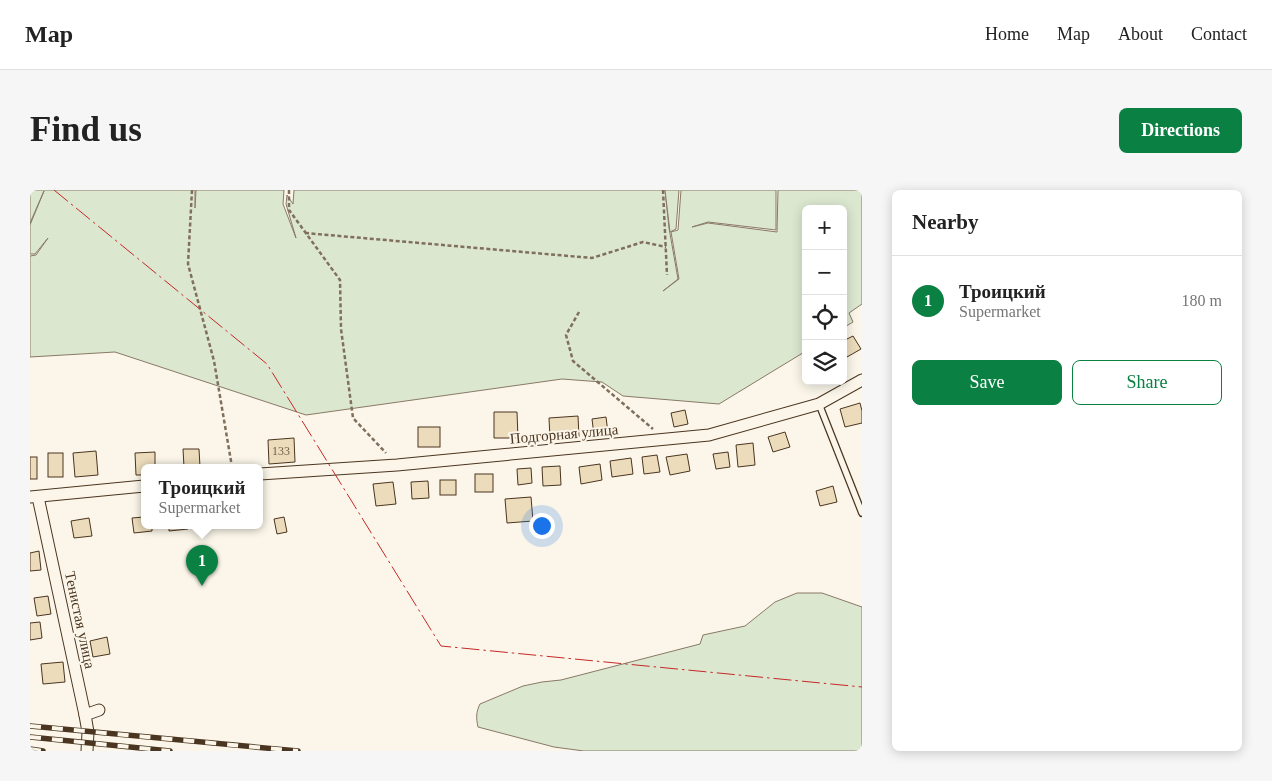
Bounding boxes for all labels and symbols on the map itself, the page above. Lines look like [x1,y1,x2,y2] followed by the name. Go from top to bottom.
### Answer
[509,421,619,447] street label: Подгорная улица
[272,444,290,458] house number: 133
[529,513,555,539] your location
[186,545,218,586] pin: 1
[62,570,98,670] street label: Тенистая улица

